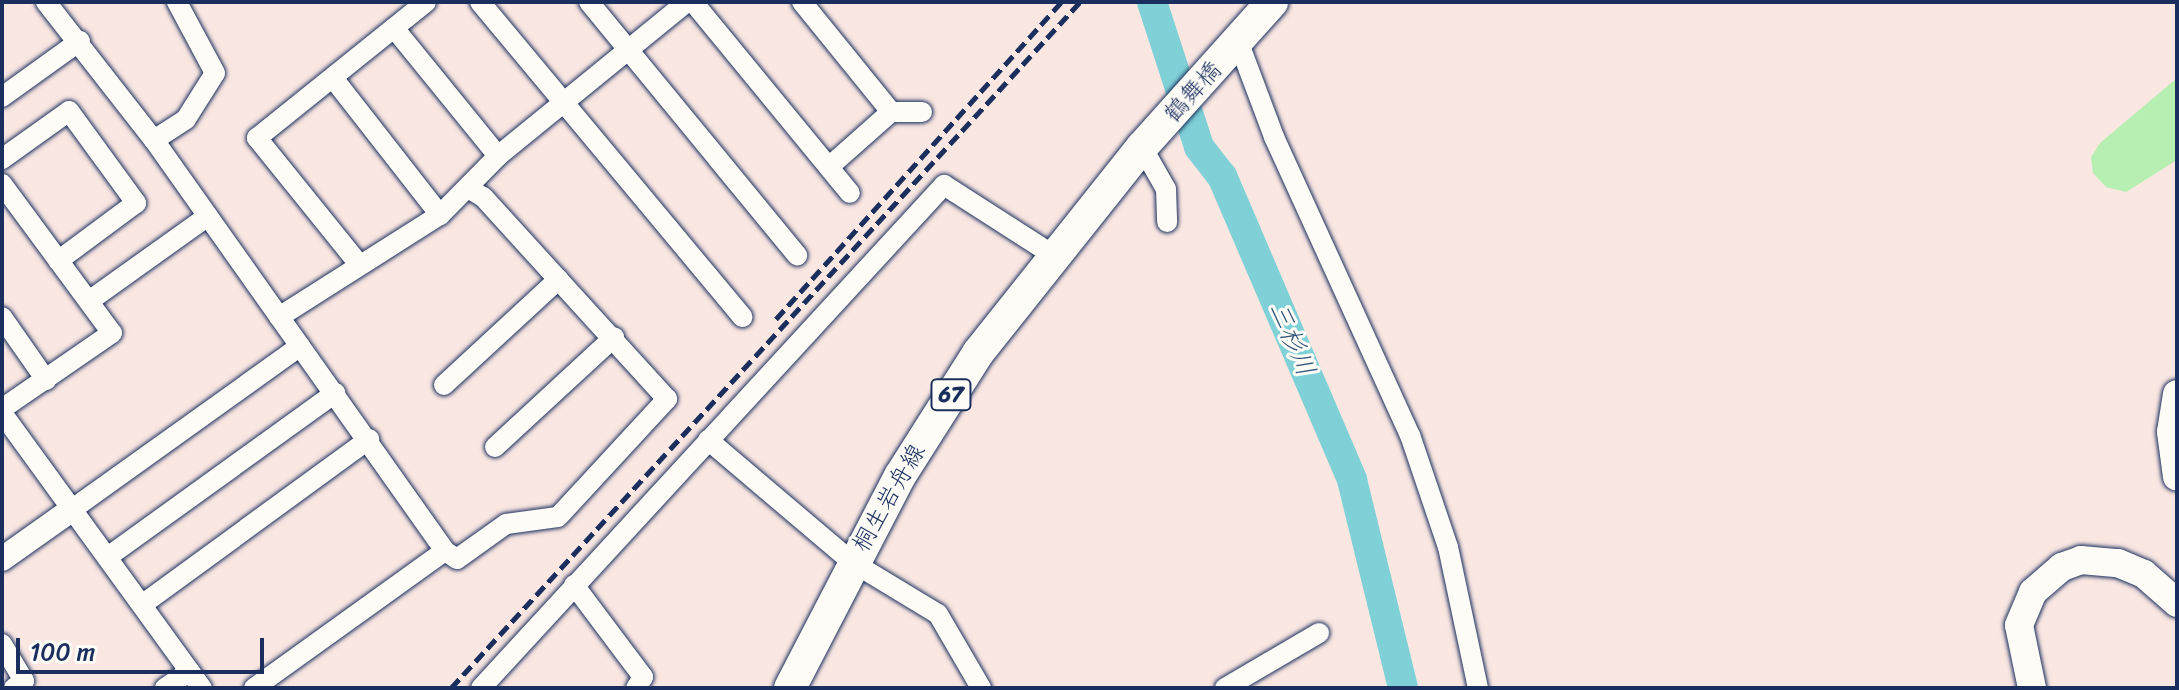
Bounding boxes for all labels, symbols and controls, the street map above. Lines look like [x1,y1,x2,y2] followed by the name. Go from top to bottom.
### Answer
[1158,56,1228,128] street label: 鶴舞橋
[1262,297,1322,381] water label: 三杉川
[929,377,973,413] road number: 67
[847,439,931,557] street label: 桐生岩舟線
[20,622,268,672] scale bar
[30,631,95,673] text: 100 m

